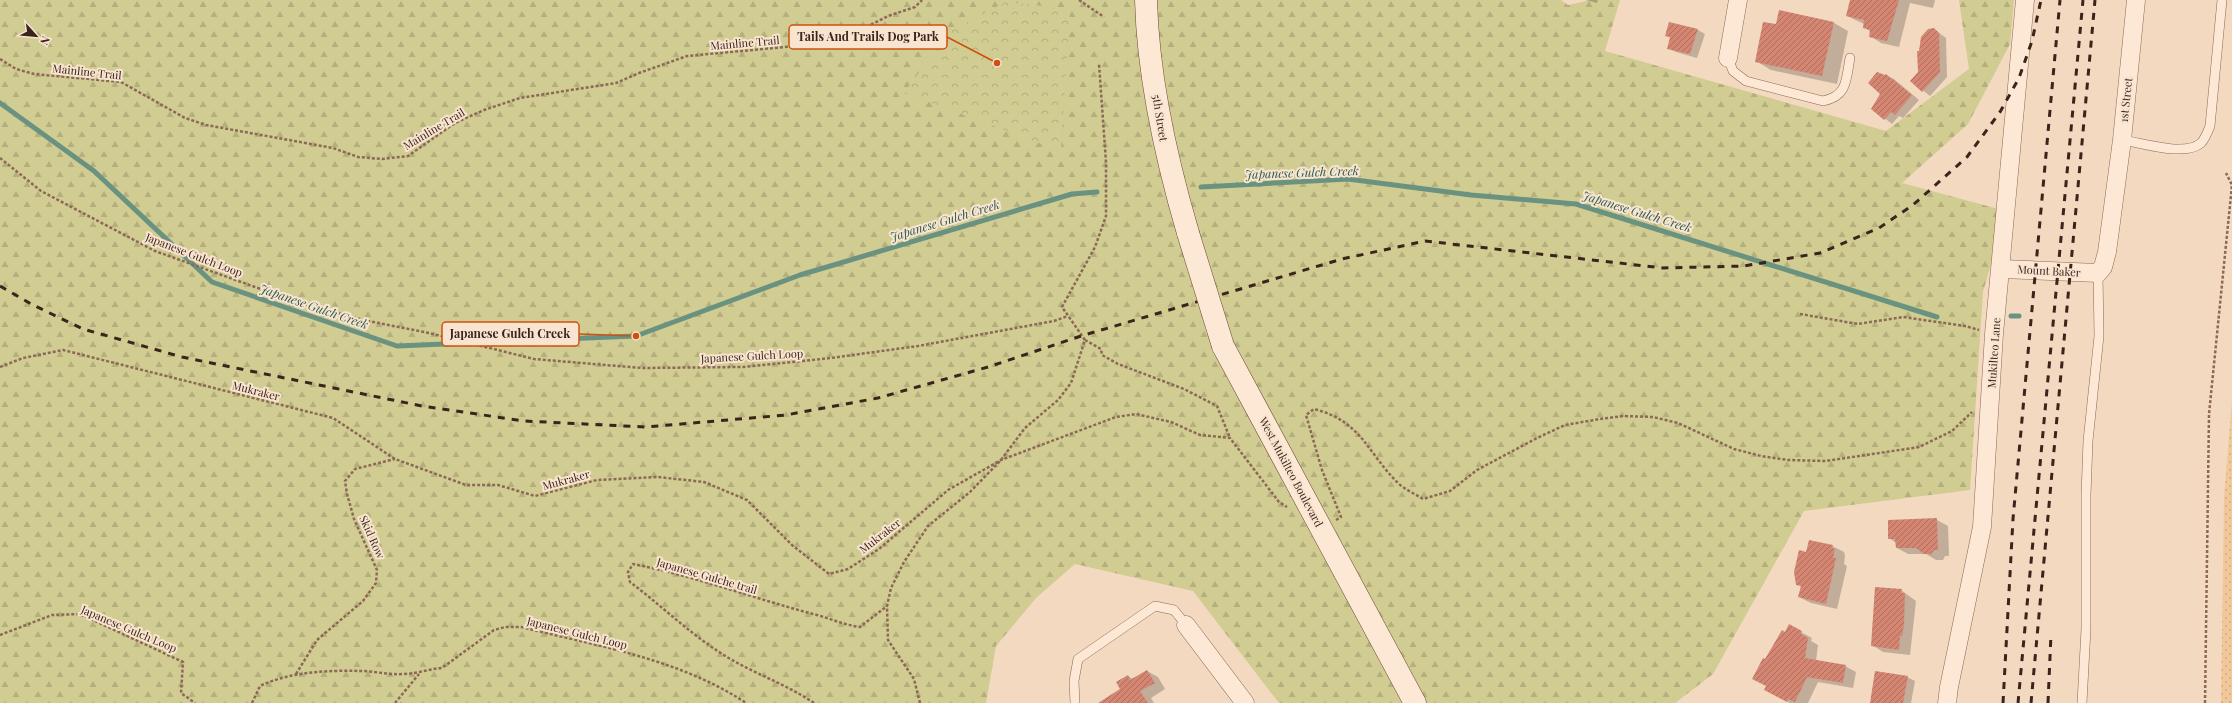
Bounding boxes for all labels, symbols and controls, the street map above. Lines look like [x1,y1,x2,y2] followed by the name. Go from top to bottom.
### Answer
[16,16,56,56] north arrow
[789,25,947,49] callout: Tails And Trails Dog Park
[797,28,940,44] text: Tails And Trails Dog Park
[710,32,780,53] street label: Mainline Trail
[37,34,54,48] text: N
[52,60,122,83] street label: Mainline Trail
[2116,77,2135,123] street label: 1st Street
[1149,93,1172,143] street label: 5th Street
[400,104,467,153] street label: Mainline Trail
[1245,162,1359,182] water label: Japanese Gulch Creek
[1581,187,1694,235] water label: Japanese Gulch Creek
[888,196,1001,244] water label: Japanese Gulch Creek
[143,229,245,280] street label: Japanese Gulch Loop
[2017,261,2081,280] street label: Mount Baker
[258,280,371,332] water label: Japanese Gulch Creek
[1984,317,2003,389] street label: Mukilteo Lane
[442,322,579,346] callout: Japanese Gulch Creek
[449,325,571,341] text: Japanese Gulch Creek
[699,345,804,366] street label: Japanese Gulch Loop
[231,377,282,404] street label: Mukraker
[1256,413,1327,530] street label: West Mukilteo Boulevard
[541,466,591,493] street label: Mukraker
[356,513,389,561] street label: Skid Row
[856,515,903,556] street label: Mukraker
[654,554,759,597] street label: Japanese Gulche trail
[78,601,179,656] street label: Japanese Gulch Loop
[525,613,629,652] street label: Japanese Gulch Loop

